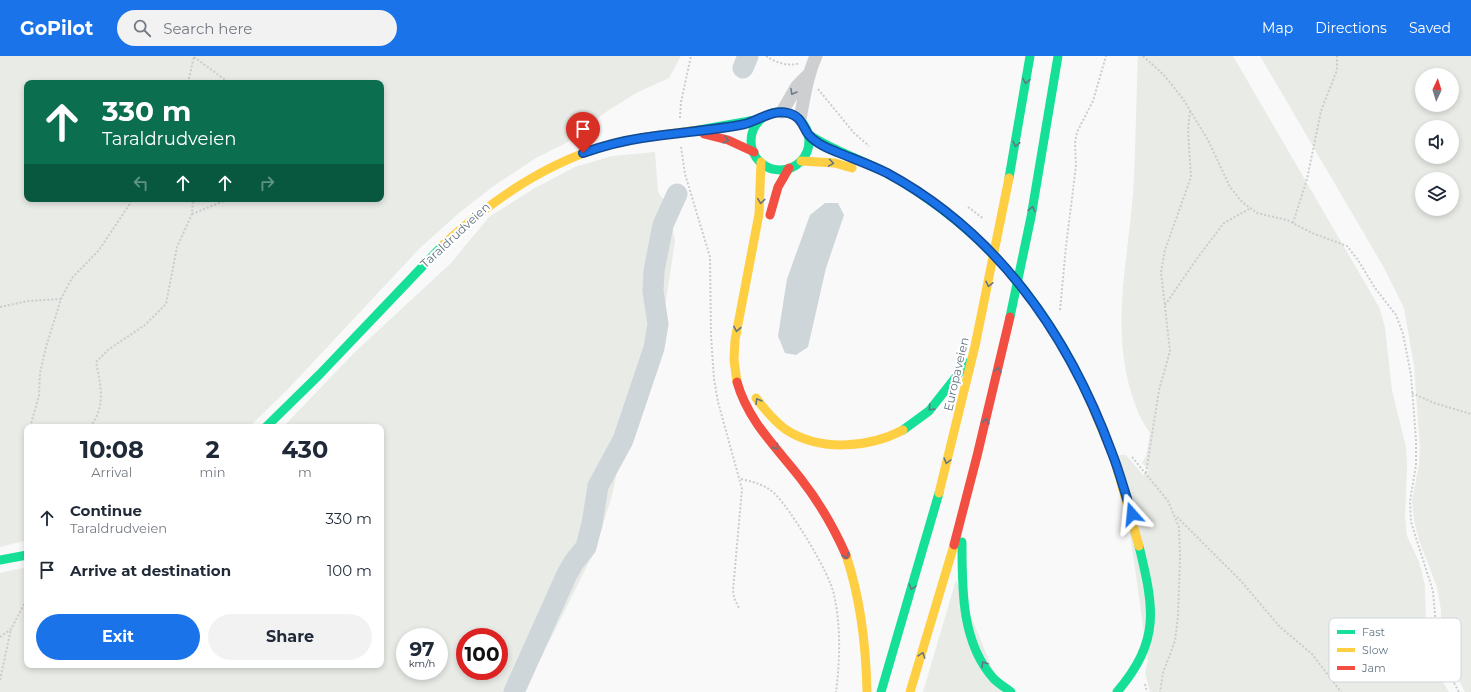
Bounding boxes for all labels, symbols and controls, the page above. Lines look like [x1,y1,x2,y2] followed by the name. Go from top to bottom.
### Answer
[117,10,397,46] search box
[20,17,93,40] text: GoPilot
[131,17,153,39] icon: search
[163,19,252,38] text: Search here
[1262,19,1293,37] text: Map
[1315,19,1387,37] text: Directions
[1409,19,1451,37] text: Saved
[1415,68,1459,112] north arrow
[1415,68,1459,216] map controls
[1022,78,1031,84] one-way arrow
[791,88,798,95] one-way arrow
[102,94,191,128] text: 330 m
[36,96,88,148] icon: ahead
[566,112,600,153] pin
[572,118,594,140] icon: arrive
[1415,120,1459,164] button: sound
[102,128,236,150] text: Taraldrudveien
[723,135,730,144] one-way arrow
[1012,141,1020,147] one-way arrow
[828,158,834,167] one-way arrow
[130,172,152,194] icon: left
[172,172,194,194] icon: ahead
[214,172,236,194] icon: ahead
[256,172,278,194] icon: right
[1415,172,1459,216] button: layers
[757,198,766,204] one-way arrow
[417,199,493,271] street label: Taraldrudveien
[1027,206,1035,212] one-way arrow
[985,280,993,287] one-way arrow
[733,326,742,332] one-way arrow
[940,336,972,412] street label: Europaveien
[993,367,1002,374] one-way arrow
[755,398,762,405] one-way arrow
[929,403,936,411] one-way arrow
[981,418,989,424] one-way arrow
[80,435,144,464] text: 10:08
[206,435,220,464] text: 2
[281,435,328,464] text: 430
[771,443,778,450] one-way arrow
[943,457,952,464] one-way arrow
[91,464,132,480] text: Arrival
[200,464,226,480] text: min
[298,464,312,480] text: m
[1111,493,1153,535] position arrow
[70,501,142,520] text: Continue
[36,507,58,529] icon: ahead
[325,509,372,528] text: 330 m
[70,520,167,536] text: Taraldrudveien
[841,551,849,559] one-way arrow
[36,559,58,581] icon: arrive
[70,561,231,580] text: Arrive at destination
[327,561,372,580] text: 100 m
[909,583,917,590] one-way arrow
[36,614,200,660] button: Exit
[208,614,372,660] button: Share
[1329,618,1461,682] legend
[1362,625,1386,639] text: Fast
[456,628,508,680] speed limit sign: 100
[409,637,435,661] text: 97
[1362,643,1388,657] text: Slow
[917,651,926,658] one-way arrow
[409,657,435,670] text: km/h
[982,661,989,668] one-way arrow
[1361,661,1386,675] text: Jam

